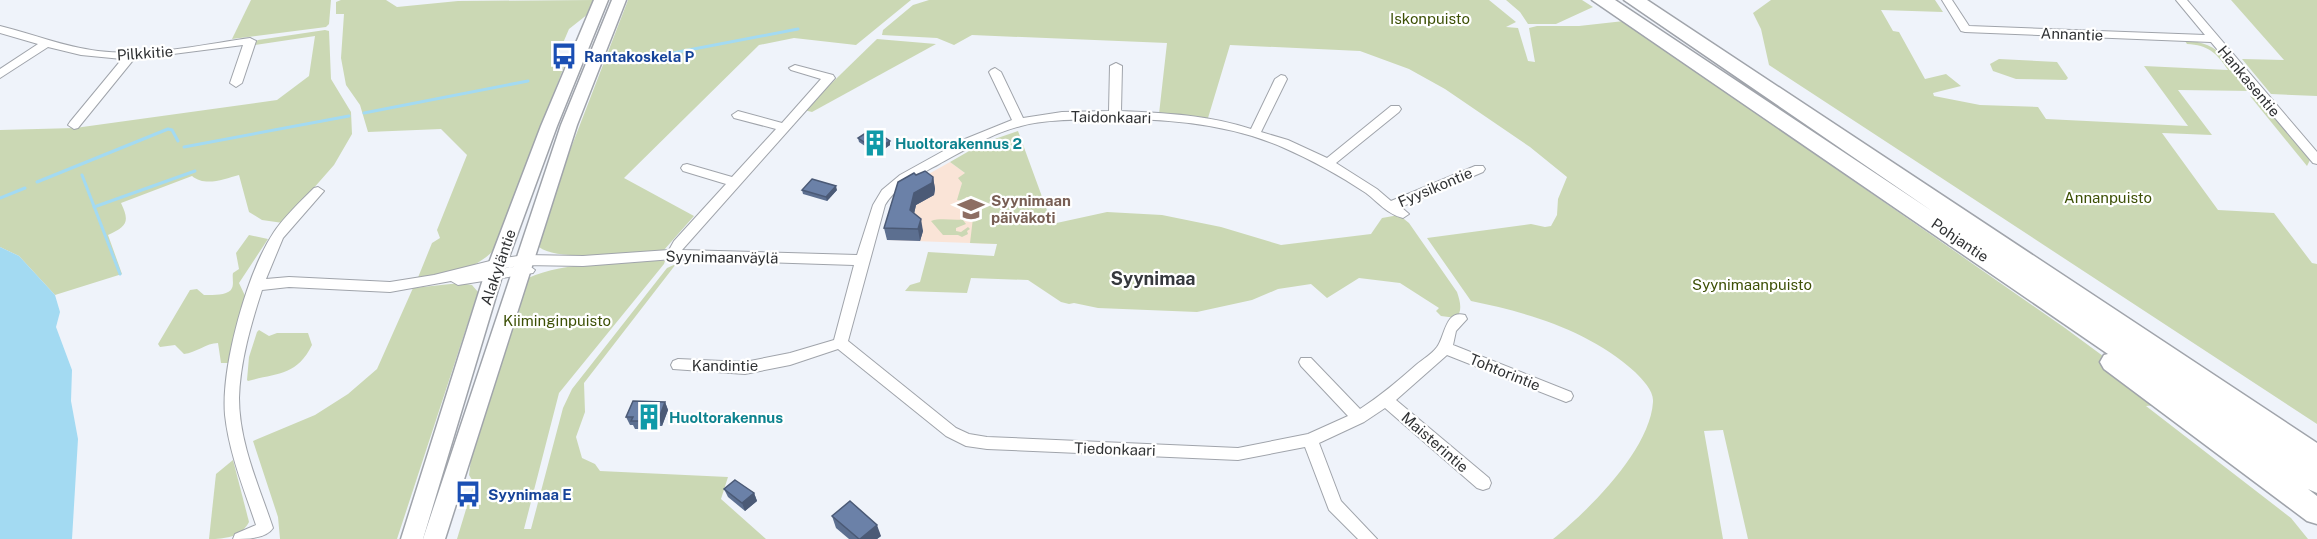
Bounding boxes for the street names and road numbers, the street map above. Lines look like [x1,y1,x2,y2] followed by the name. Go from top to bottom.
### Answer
[2040,24,2104,44] street label: Annantie
[2214,42,2284,120] street label: Hankasentie
[116,43,174,63] street label: Pilkkitie
[1071,108,1151,126] street label: Taidonkaari
[1395,164,1475,210] street label: Fyysikontie
[1928,215,1992,265] street label: Pohjantie
[477,227,519,307] street label: Alakyläntie
[665,248,779,266] street label: Syynimaanväylä
[1467,350,1543,394] street label: Tohtorintie
[692,357,758,374] street label: Kandintie
[1398,408,1472,476] street label: Maisterintie
[1074,439,1156,459] street label: Tiedonkaari

